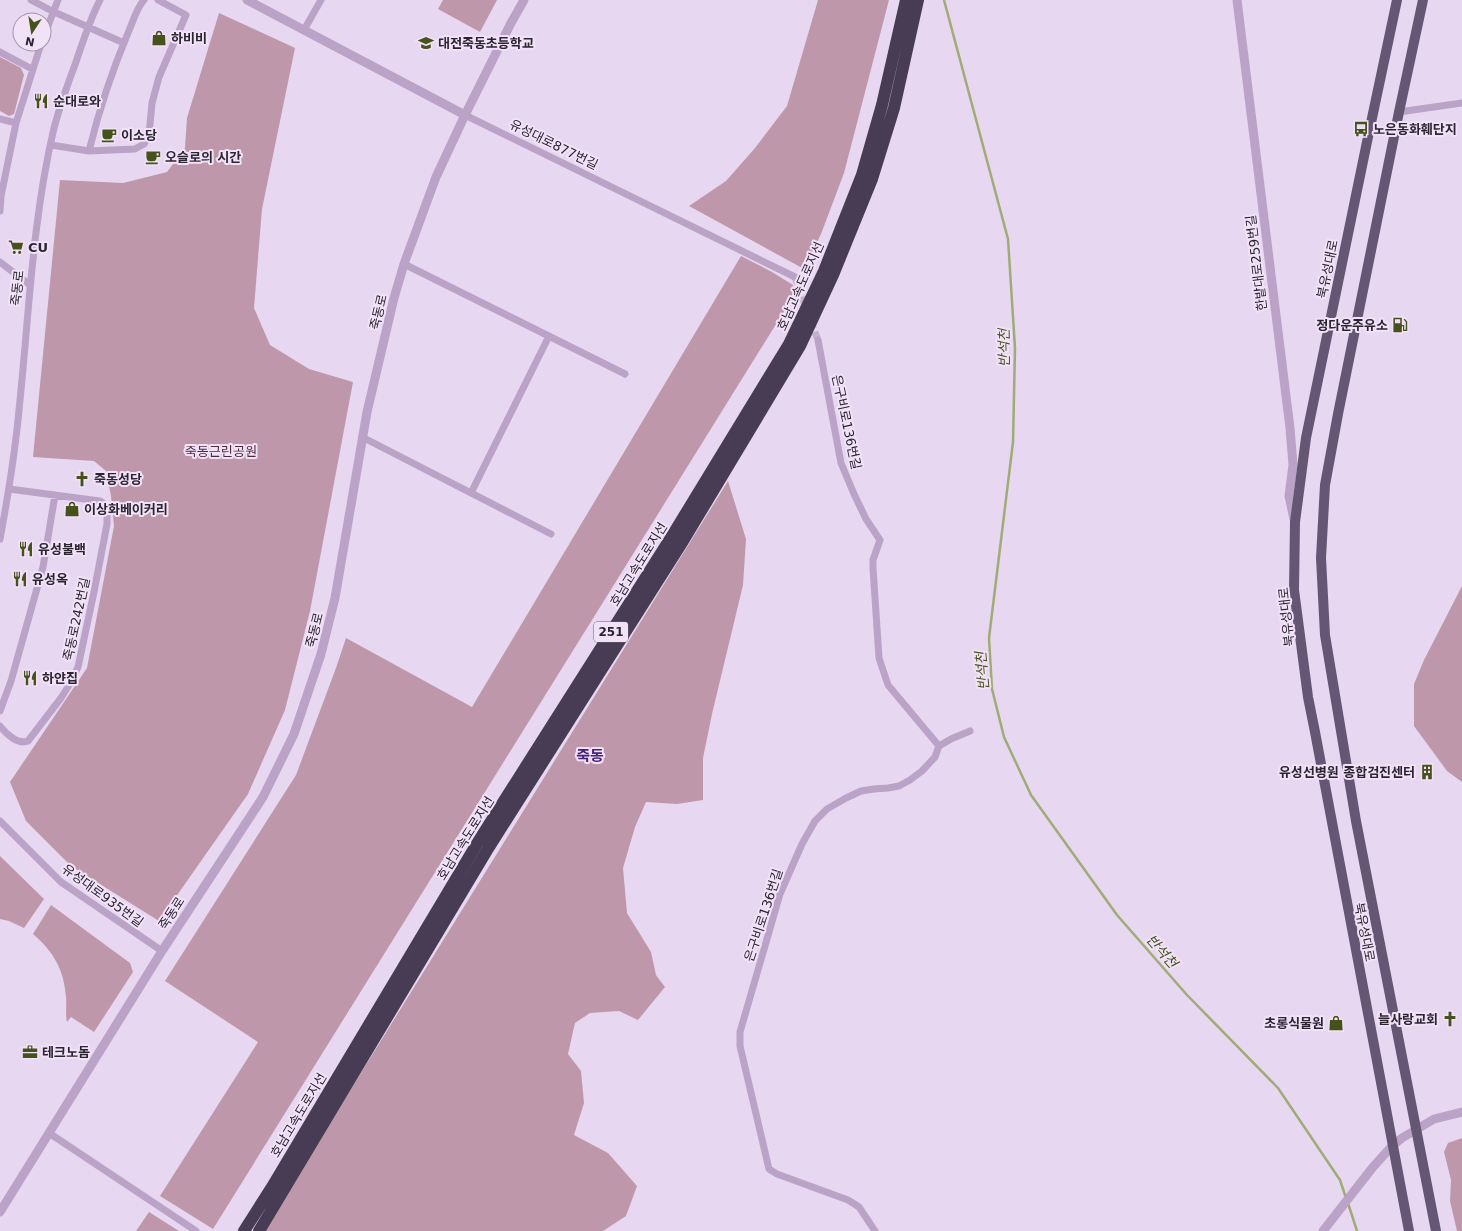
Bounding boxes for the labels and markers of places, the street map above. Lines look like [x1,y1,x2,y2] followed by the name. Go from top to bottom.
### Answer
[150,29,168,47] shop icon: 하비비
[171,31,207,46] place label: 하비비
[417,34,435,52] school or university icon: 대전죽동초등학교
[438,36,534,51] place label: 대전죽동초등학교
[32,92,50,110] restaurant icon: 순대로와
[53,94,101,109] place label: 순대로와
[1352,120,1370,138] bus stop icon: 노은동화훼단지
[1373,122,1457,137] place label: 노은동화훼단지
[100,126,118,144] cafe icon: 이소당
[121,128,157,143] place label: 이소당
[144,148,162,166] cafe icon: 오슬로의 시간
[165,150,241,165] place label: 오슬로의 시간
[7,238,25,256] supermarket icon: CU
[28,240,48,255] place label: CU
[1391,316,1409,334] fuel station icon: 정다운주유소
[1316,318,1388,333] place label: 정다운주유소
[73,470,91,488] church icon: 죽동성당
[94,472,142,487] place label: 죽동성당
[63,500,81,518] shop icon: 이상화베이커리
[84,502,168,517] place label: 이상화베이커리
[17,540,35,558] restaurant icon: 유성불백
[38,542,86,557] place label: 유성불백
[11,570,29,588] restaurant icon: 유성옥
[32,572,68,587] place label: 유성옥
[21,669,39,687] restaurant icon: 하얀집
[42,671,78,686] place label: 하얀집
[1418,763,1436,781] building icon: 유성선병원 종합검진센터
[1279,765,1415,780] place label: 유성선병원 종합검진센터
[1441,1010,1459,1028] church icon: 늘사랑교회
[1378,1012,1438,1027] place label: 늘사랑교회
[1327,1014,1345,1032] shop icon: 초롱식물원
[1264,1016,1324,1031] place label: 초롱식물원
[21,1043,39,1061] office icon: 테크노돔
[42,1045,90,1060] place label: 테크노돔

